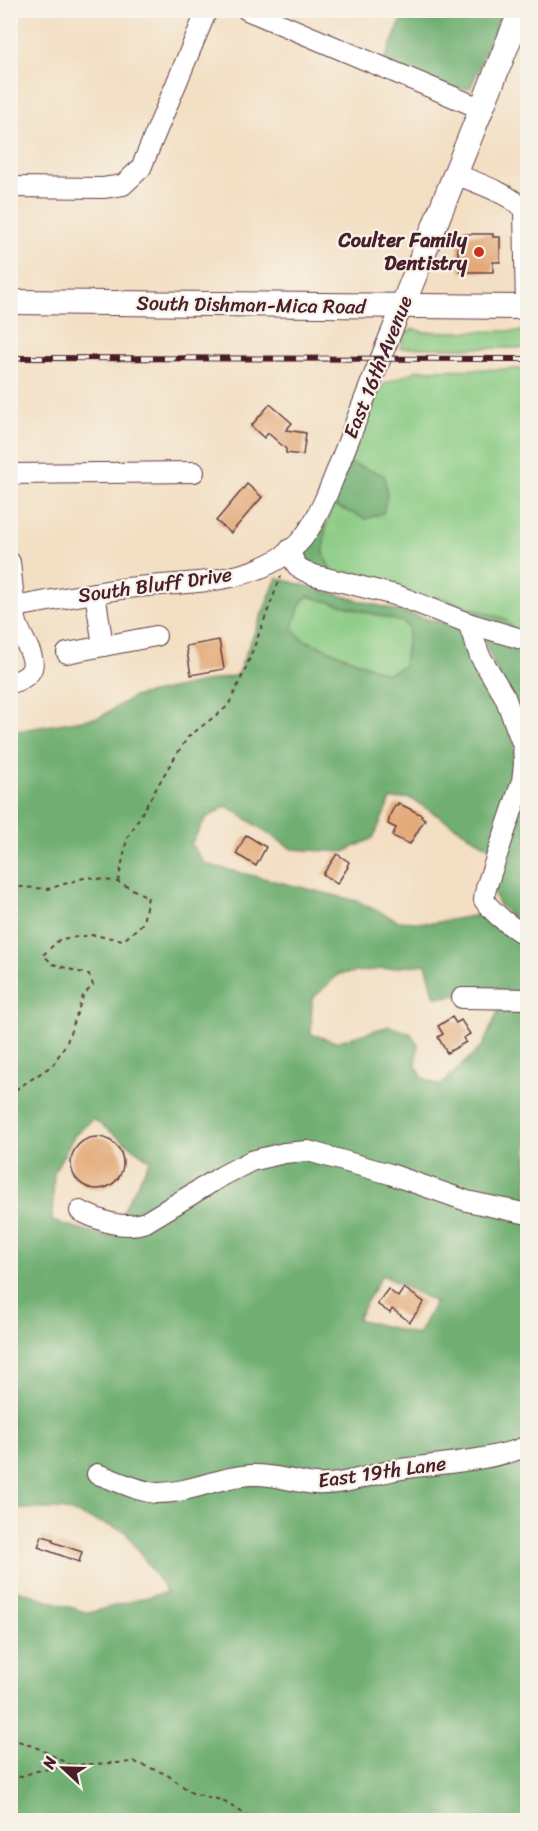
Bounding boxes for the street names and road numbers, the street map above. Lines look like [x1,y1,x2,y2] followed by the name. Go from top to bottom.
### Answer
[136,286,367,325] street label: South Dishman-Mica Road
[333,290,423,444] street label: East 16th Avenue
[76,557,234,613] street label: South Bluff Drive
[316,1446,448,1498] street label: East 19th Lane

